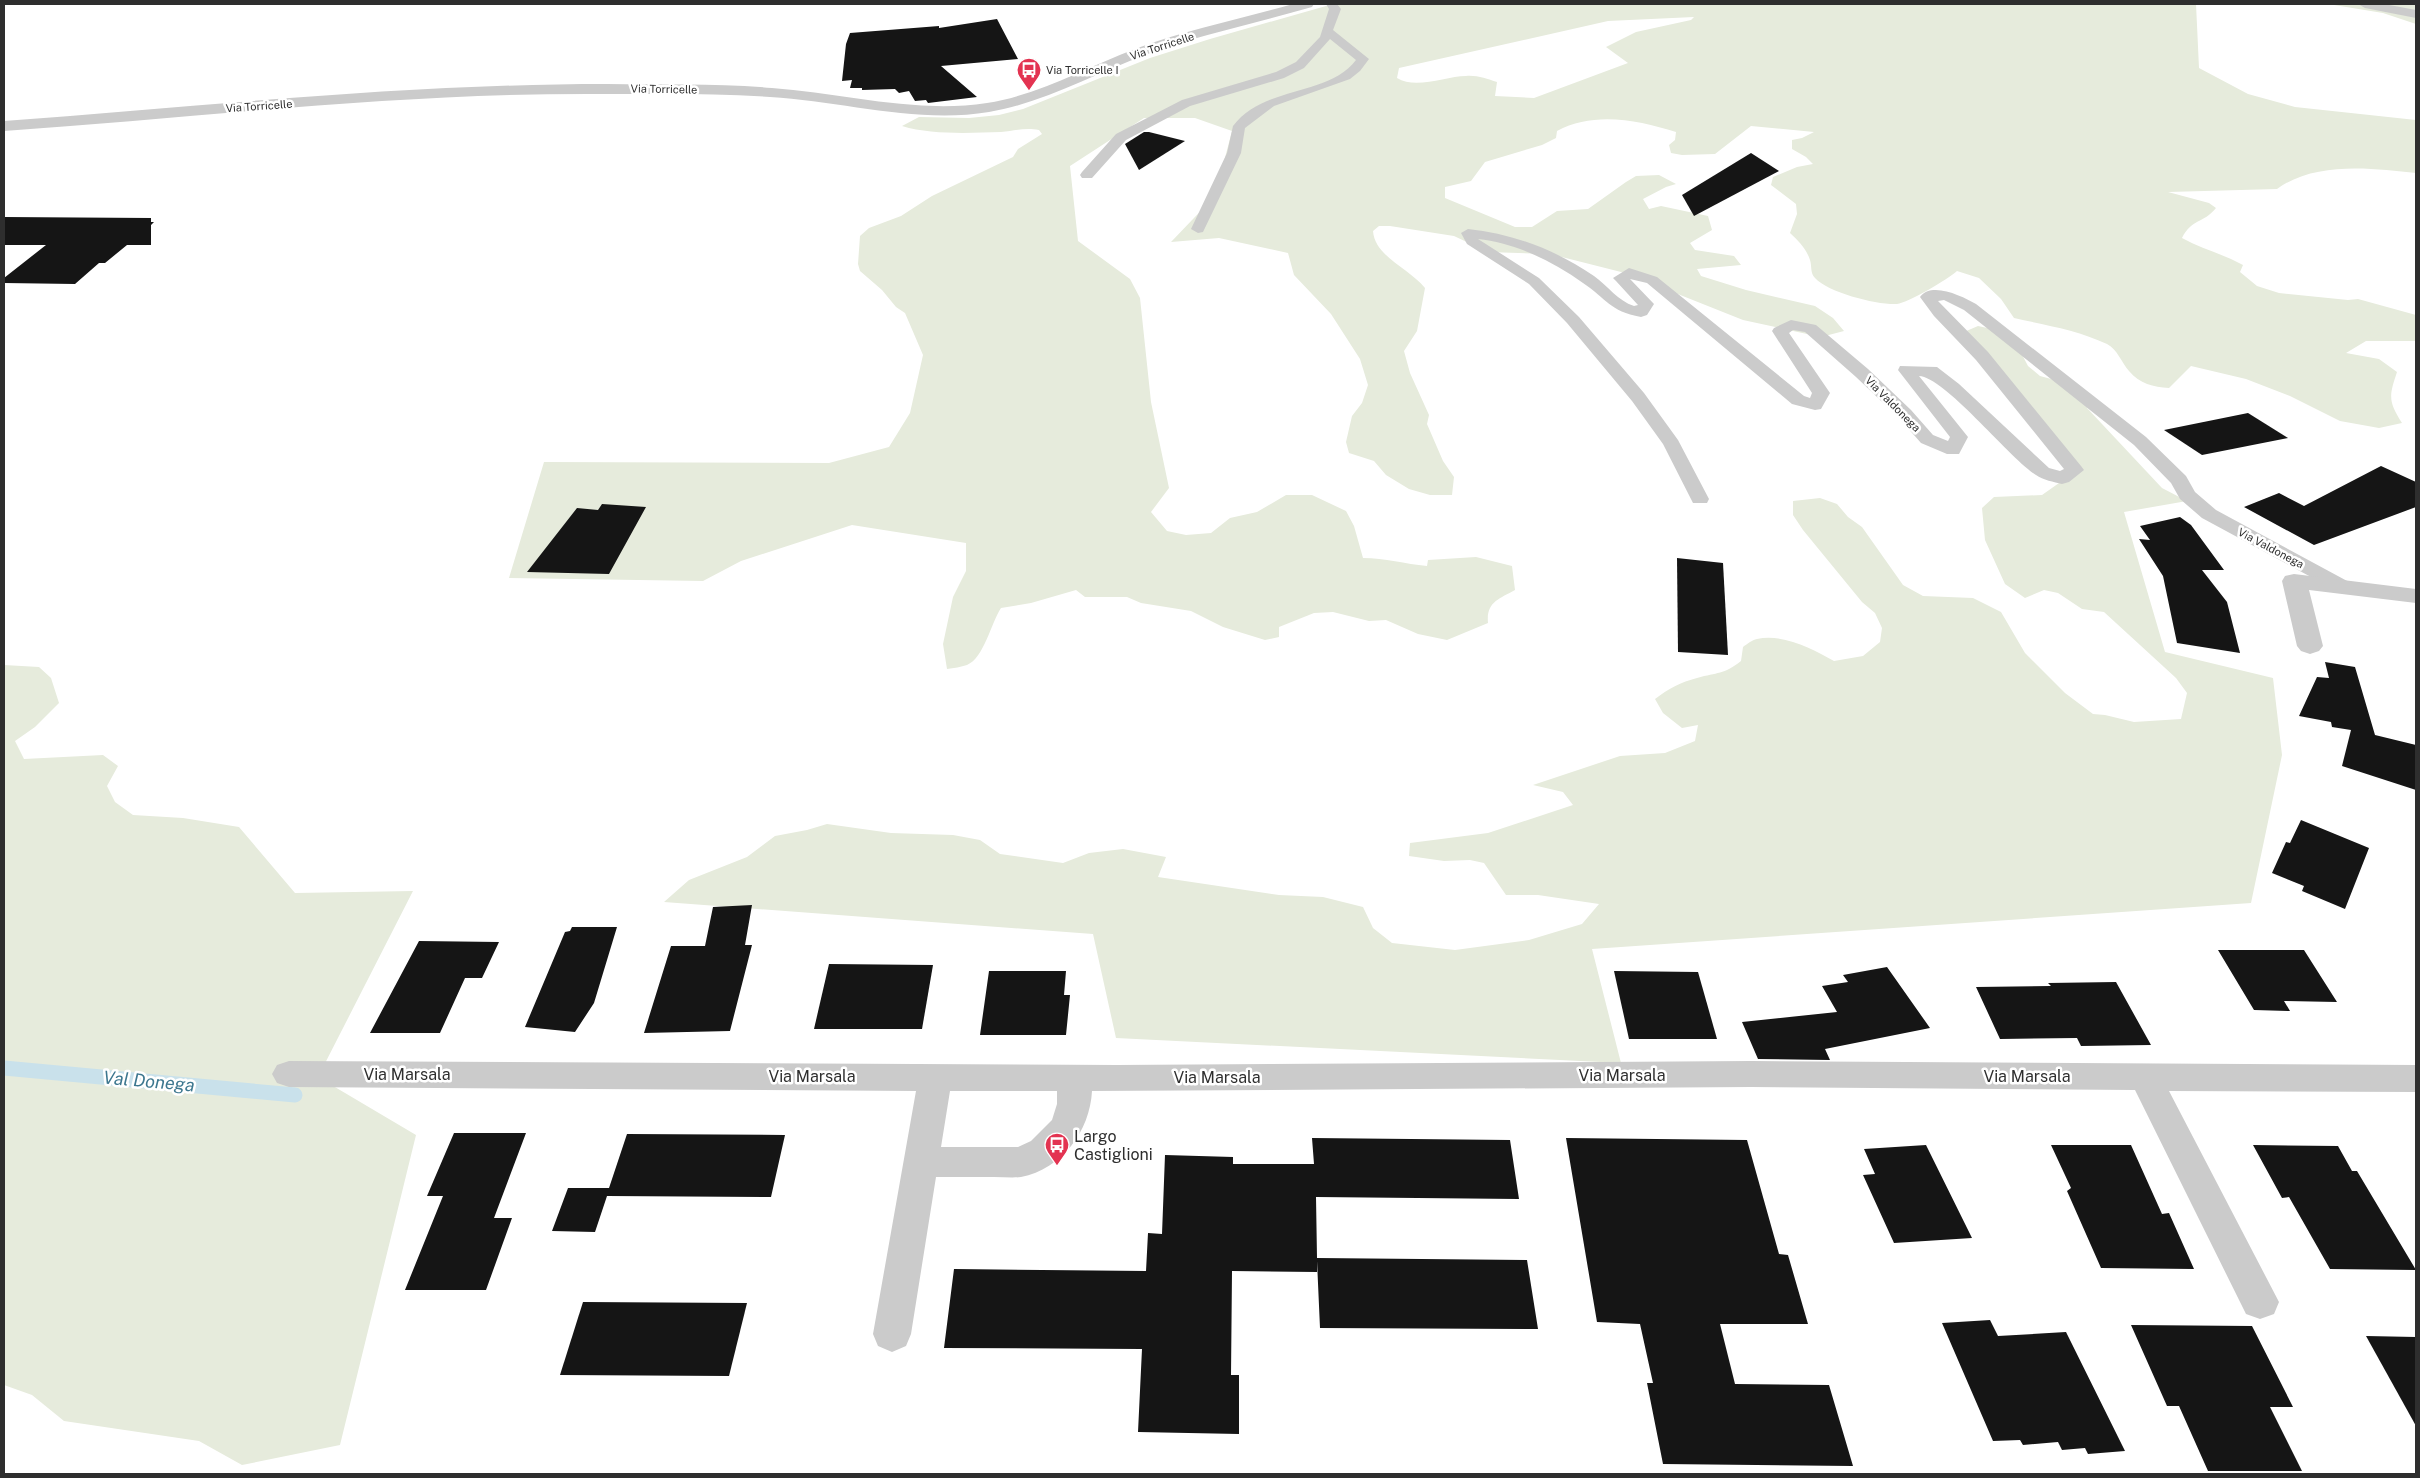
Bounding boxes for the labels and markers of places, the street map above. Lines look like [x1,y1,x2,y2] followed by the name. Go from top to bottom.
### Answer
[1016,57,1042,91] bus stop icon: Via Torricelle I
[1046,64,1119,76] place label: Via Torricelle I
[1074,1127,1153,1164] place label: Largo Castiglioni
[1044,1132,1070,1166] bus stop icon: Largo Castiglioni

